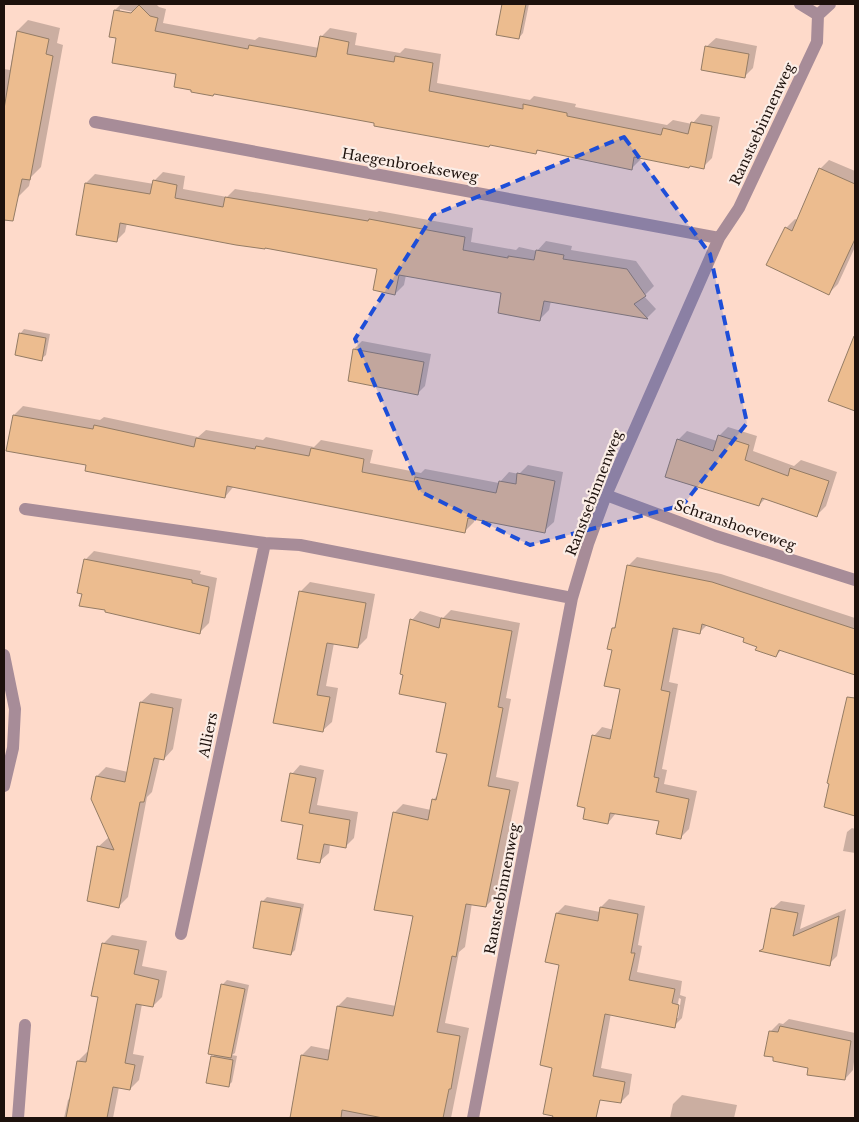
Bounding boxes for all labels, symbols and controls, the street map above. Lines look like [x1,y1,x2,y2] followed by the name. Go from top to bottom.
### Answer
[726,59,799,188] street label: Ranstsebinnenweg
[340,144,480,186] street label: Haegenbroekseweg
[562,427,626,558] street label: Ranstsebinnenweg
[672,496,799,554] street label: Schranshoeveweg
[194,711,222,760] street label: Alliers
[480,821,524,956] street label: Ranstsebinnenweg

